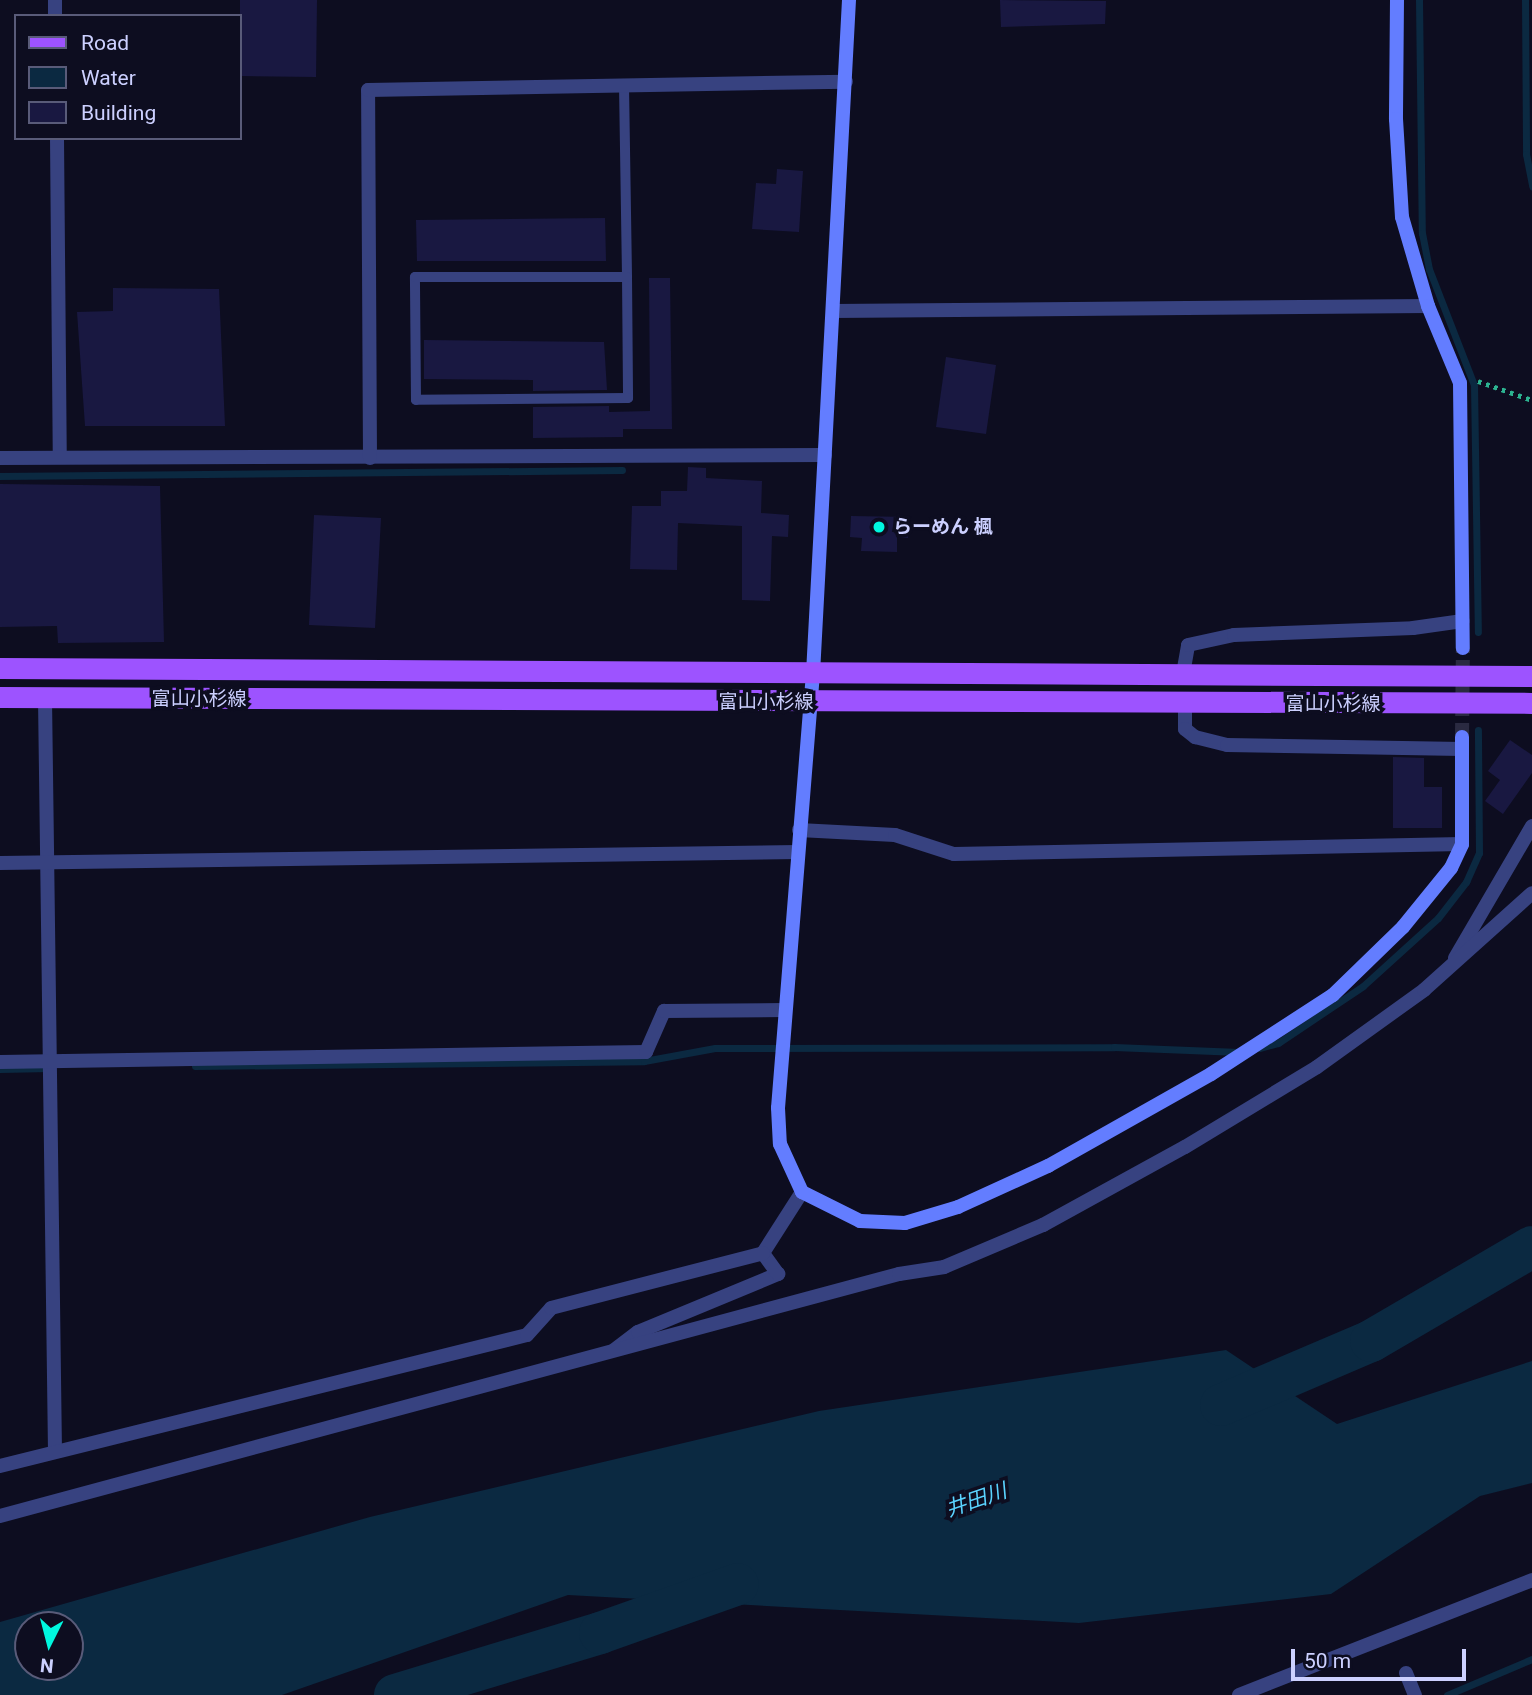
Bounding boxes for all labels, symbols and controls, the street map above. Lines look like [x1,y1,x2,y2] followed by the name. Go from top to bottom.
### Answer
[14,14,242,140] legend
[81,31,129,55] text: Road
[81,66,136,90] text: Water
[81,101,156,125] text: Building
[893,516,993,538] place label: らーめん 楓
[871,519,887,535] marker: らーめん 楓
[152,688,246,710] street label: 富山小杉線
[719,691,813,713] street label: 富山小杉線
[1286,693,1380,715] street label: 富山小杉線
[942,1478,1010,1522] water label: 井田川
[14,1611,84,1681] north arrow
[1294,1636,1469,1680] scale bar
[1304,1649,1351,1673] text: 50 m
[39,1653,55,1678] text: N

